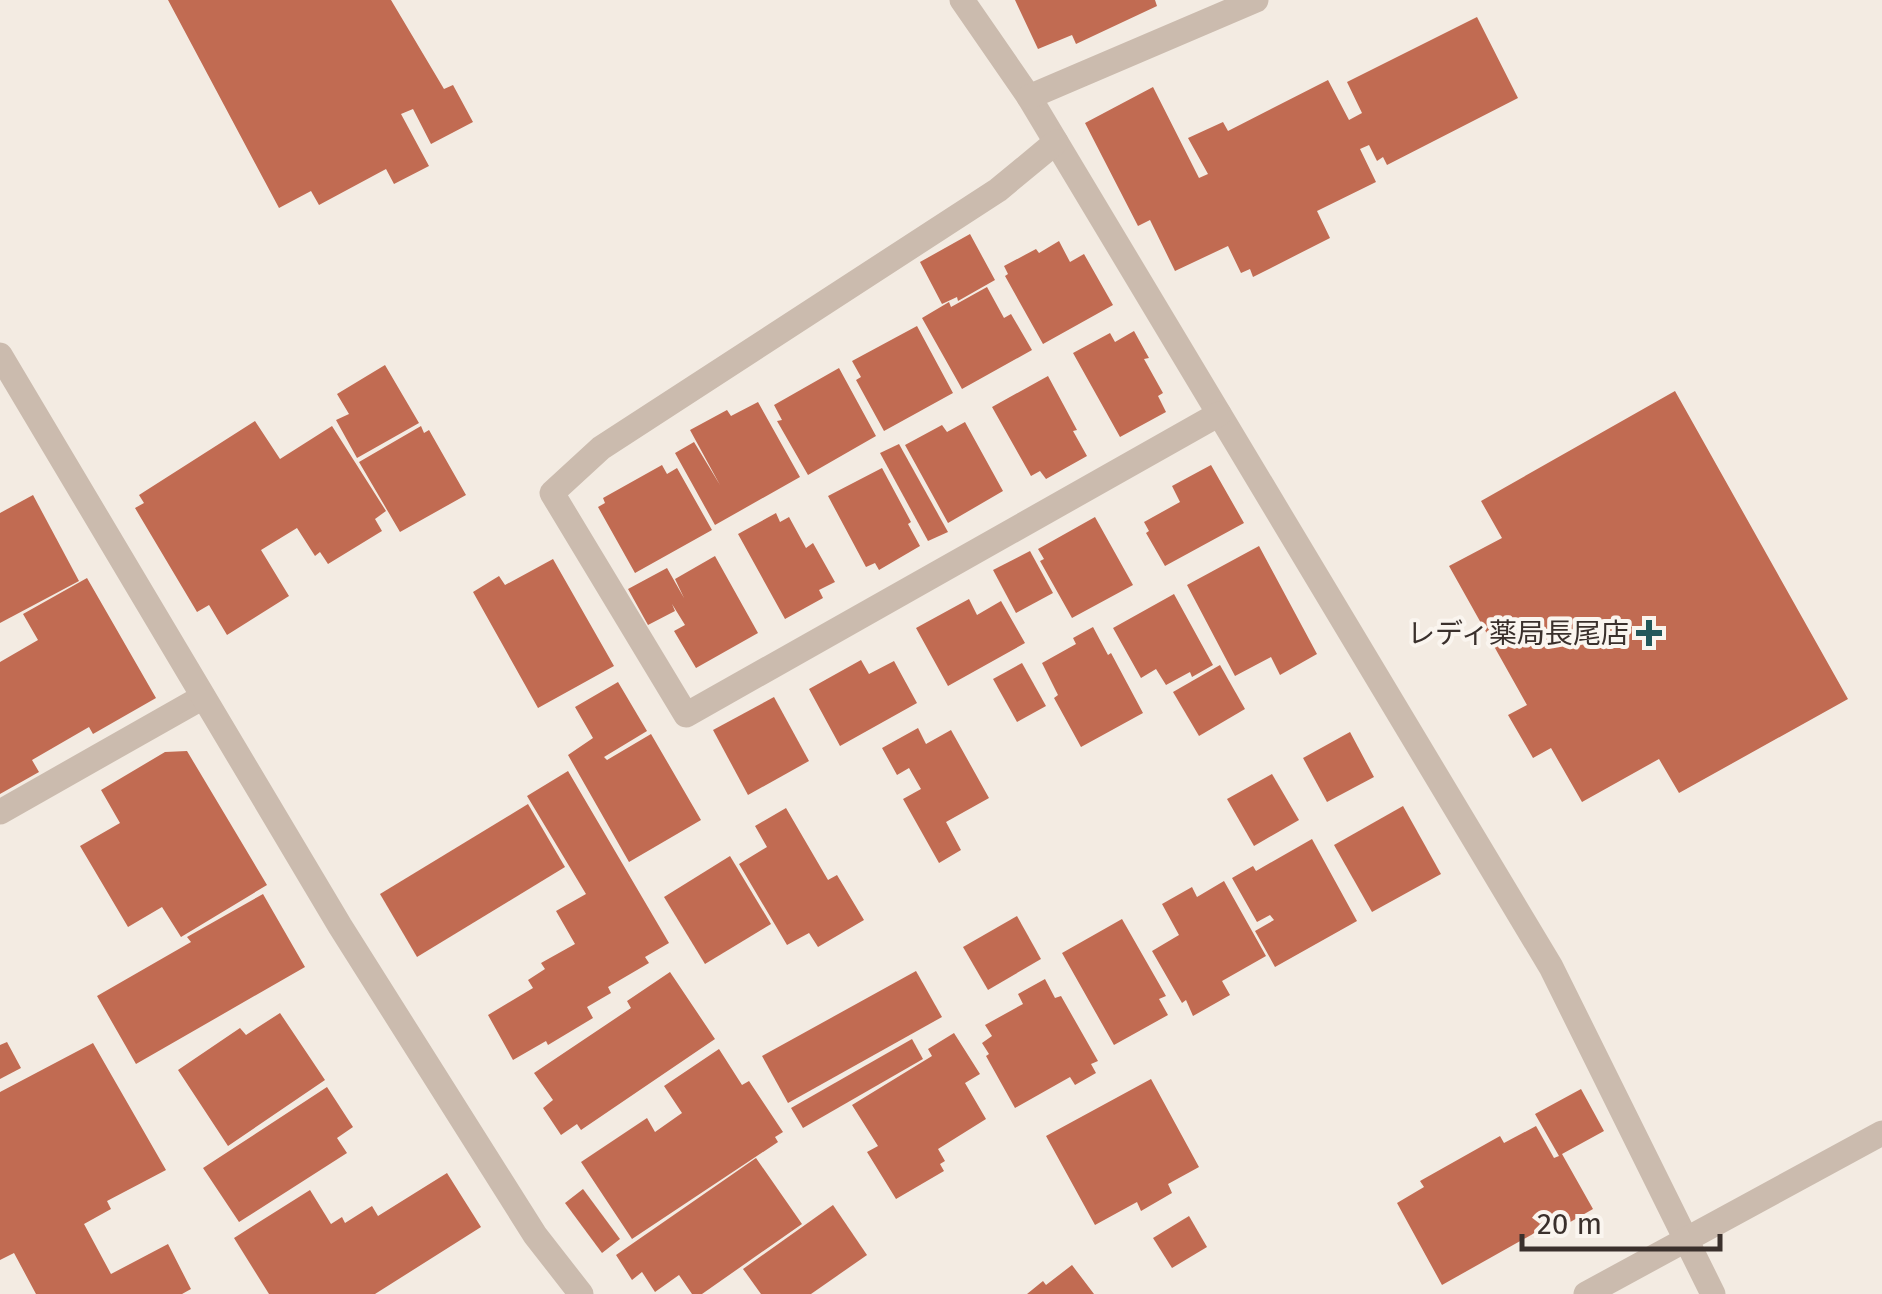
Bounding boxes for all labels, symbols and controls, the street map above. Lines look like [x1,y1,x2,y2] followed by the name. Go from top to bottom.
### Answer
[1407,617,1629,650] place label: レディ薬局長尾店
[1638,622,1660,644] marker: レディ薬局長尾店
[1522,1189,1720,1251] scale bar
[1537,1206,1602,1242] text: 20 m

